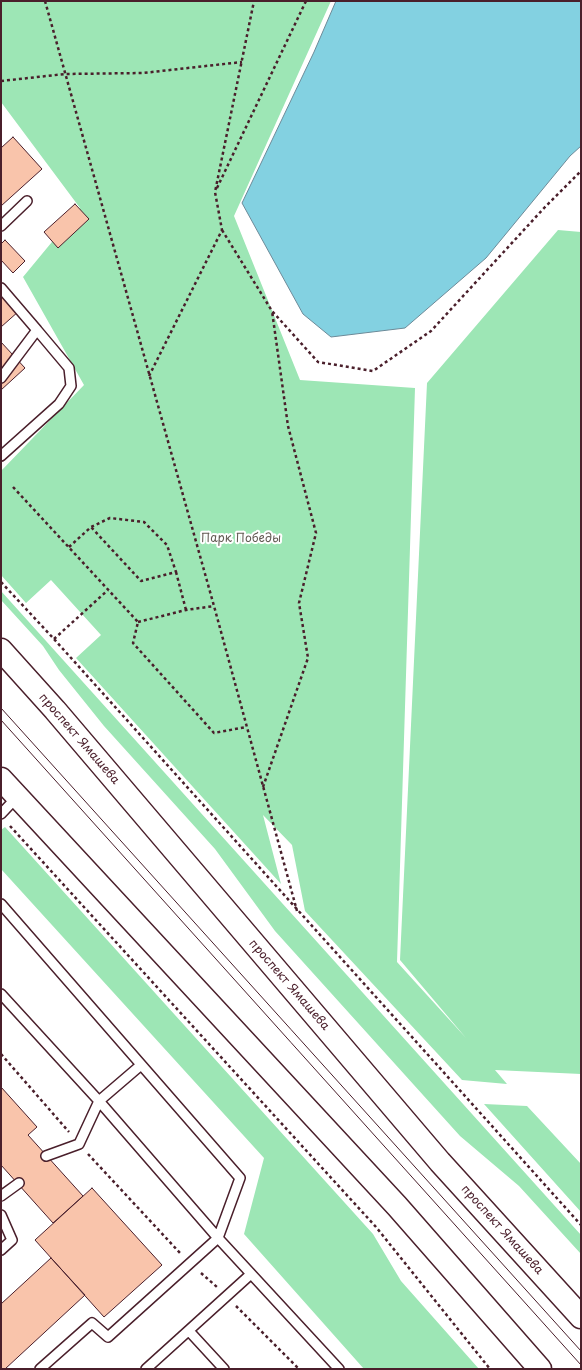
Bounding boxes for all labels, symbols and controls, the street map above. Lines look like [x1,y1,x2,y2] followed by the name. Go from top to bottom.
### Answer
[201,532,281,546] park label: Парк Победы
[36,691,122,787] street label: проспект Ямашева
[246,937,332,1033] street label: проспект Ямашева
[458,1182,546,1278] street label: проспект Ямашева

